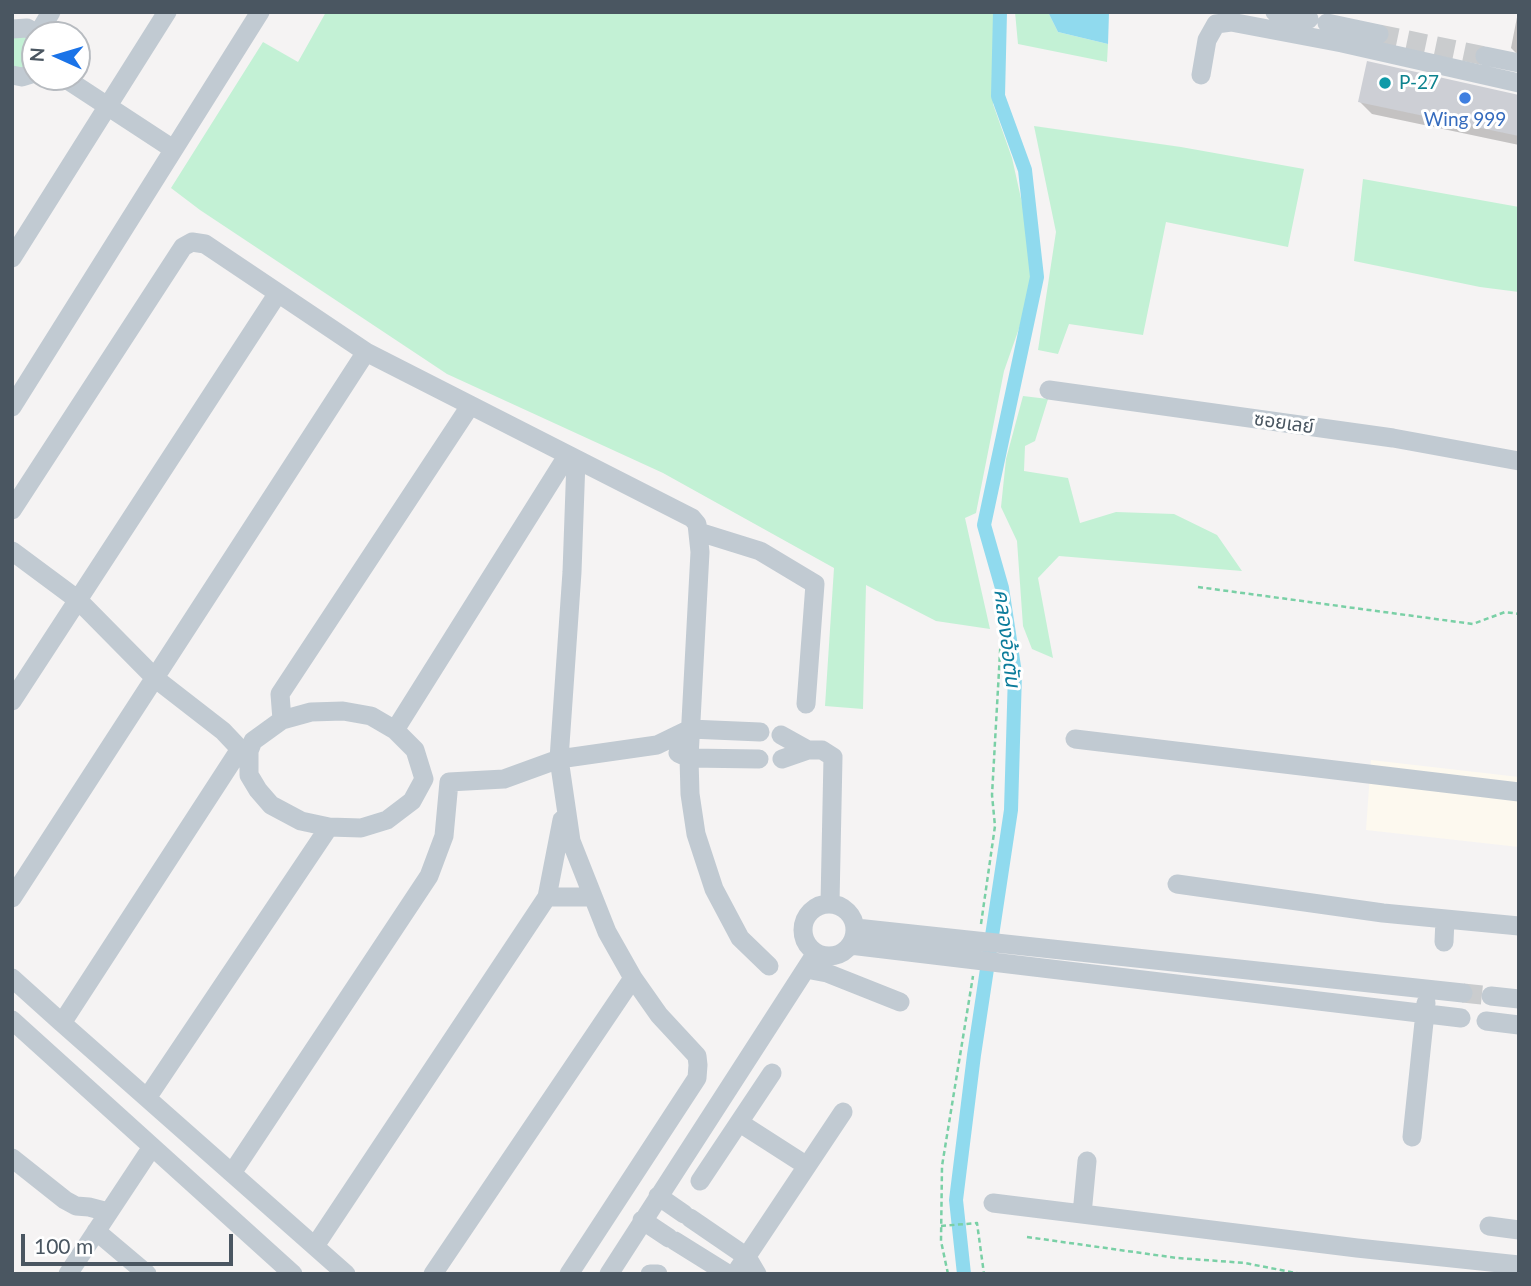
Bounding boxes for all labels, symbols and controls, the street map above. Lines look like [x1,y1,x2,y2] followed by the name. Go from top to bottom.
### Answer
[21,21,91,91] north arrow
[25,47,49,63] text: N
[1399,72,1439,94] place label: P-27
[1377,75,1393,91] marker: P-27
[1457,90,1473,106] marker: Wing 999
[1424,109,1506,131] place label: Wing 999
[1253,408,1315,438] street label: ซอยเลย์
[988,588,1026,688] water label: คลองอ้อตัน
[24,1220,236,1264] scale bar
[34,1233,93,1258] text: 100 m

